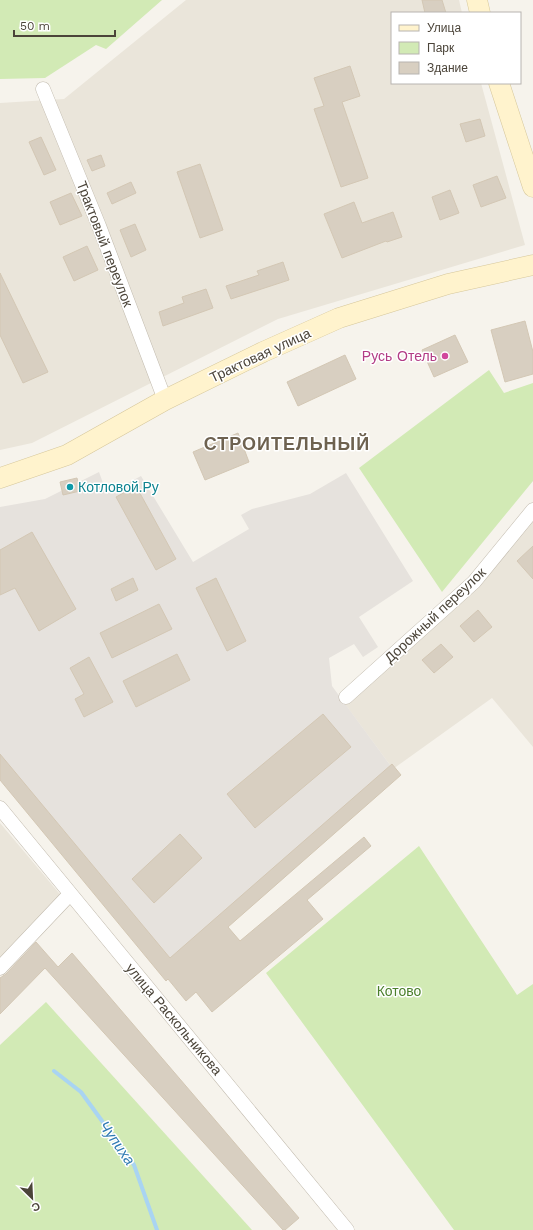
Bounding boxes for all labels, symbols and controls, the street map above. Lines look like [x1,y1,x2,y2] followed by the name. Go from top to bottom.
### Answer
[14,12,115,38] scale bar
[391,12,521,84] legend
[20,19,50,33] text: 50 m
[427,21,461,35] text: Улица
[427,41,455,55] text: Парк
[427,61,468,75] text: Здание
[74,179,137,310] street label: Трактовый переулок
[207,325,313,385] street label: Трактовая улица
[362,348,437,364] place label: Русь Отель
[440,351,450,361] marker: Русь Отель
[204,433,370,454] district label: СТРОИТЕЛЬНЫЙ
[78,479,159,495] place label: Котловой.Ру
[65,482,75,492] marker: Котловой.Ру
[381,563,489,666] street label: Дорожный переулок
[123,960,226,1078] street label: улица Раскольникова
[377,983,422,999] park label: Котово
[95,1117,139,1169] water label: Чупиха
[12,1178,52,1218] north arrow
[30,1199,42,1214] text: С

